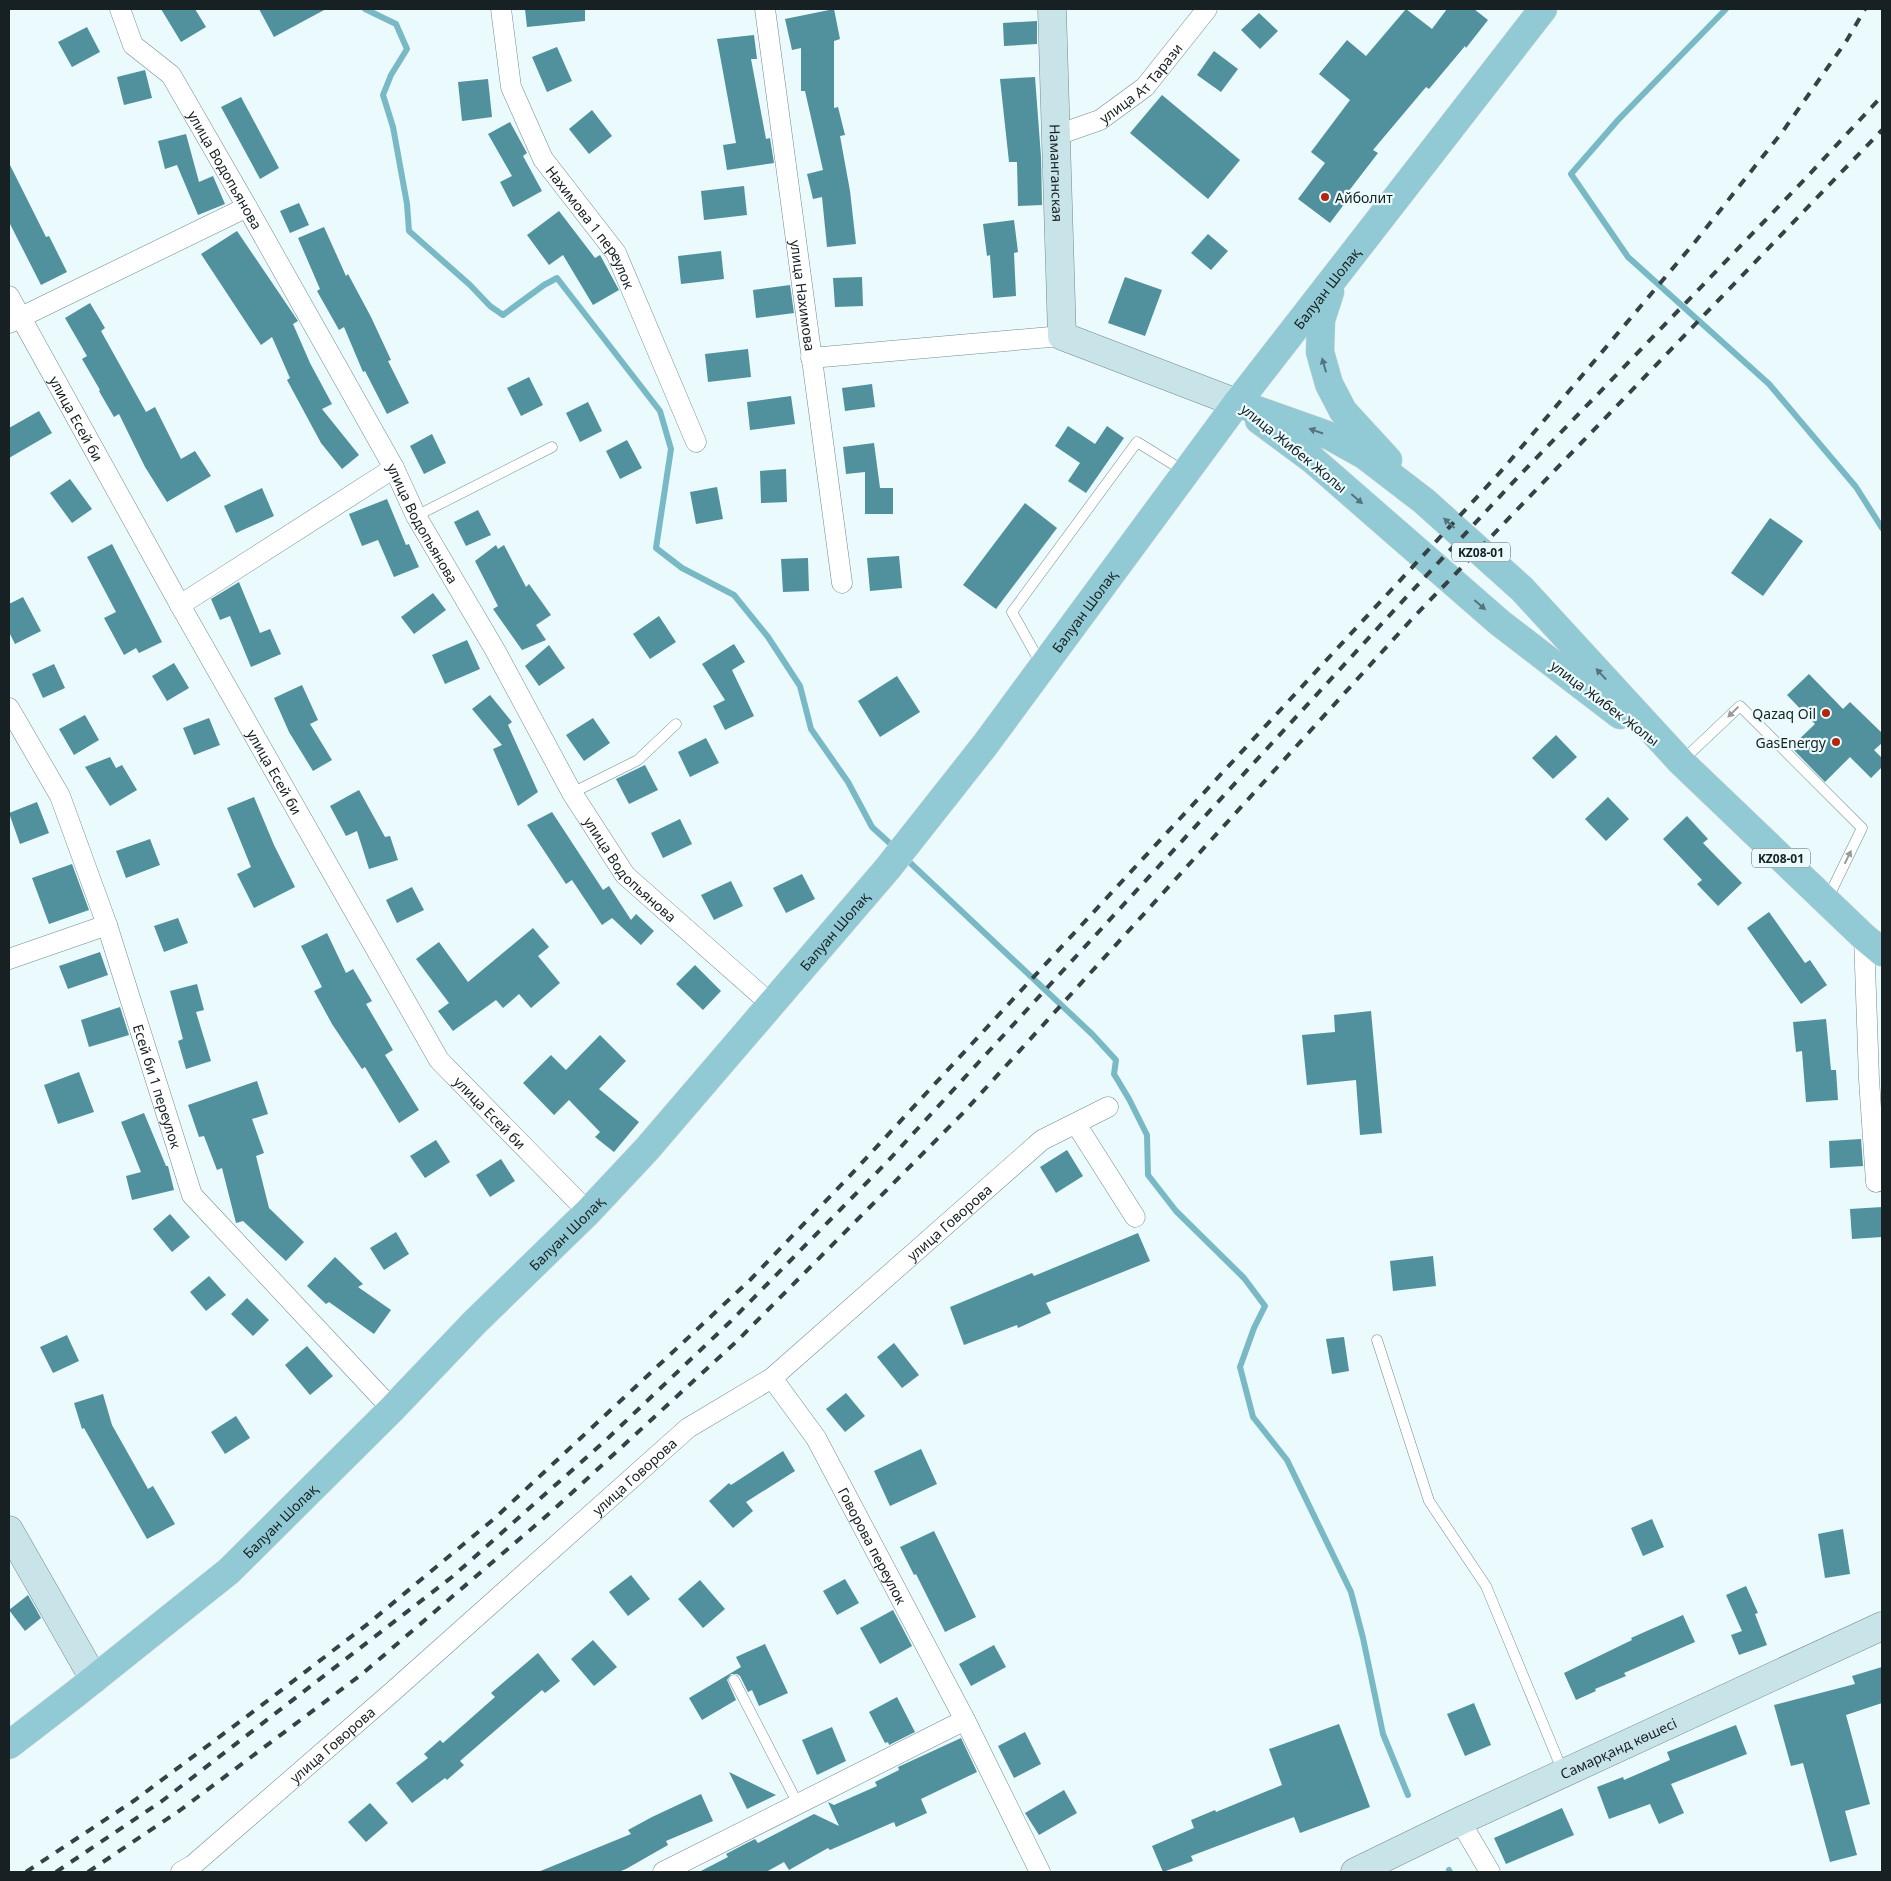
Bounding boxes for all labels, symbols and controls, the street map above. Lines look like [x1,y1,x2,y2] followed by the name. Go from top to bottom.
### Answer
[1095,39,1186,127] street label: улица Ат Тарази
[184,107,267,233] street label: улица Водопьянова
[1046,124,1068,222] street label: Наманганская
[542,161,640,292] street label: Нахимова 1 переулок
[1335,188,1393,207] place label: Айболит
[1319,191,1331,203] marker: Айболит
[787,239,820,352] street label: улица Нахимова
[1289,243,1364,333] street label: Балуан Шолақ
[1319,357,1327,372] one-way arrow
[45,372,108,465] street label: улица Есей би
[1237,399,1351,497] street label: улица Жибек Жолы
[1308,427,1323,434] one-way arrow
[383,459,463,587] street label: улица Водопьянова
[1351,493,1364,504] one-way arrow
[1443,517,1455,529] one-way arrow
[1452,542,1510,562] road number: KZ08-01
[1047,566,1121,656] street label: Балуан Шолақ
[1473,600,1486,611] one-way arrow
[1547,656,1663,750] street label: улица Жибек Жолы
[1595,669,1607,681] one-way arrow
[1752,704,1816,723] place label: Qazaq Oil
[1727,706,1739,718] one-way arrow
[1820,707,1832,719] marker: Qazaq Oil
[243,726,307,818] street label: улица Есей би
[1756,733,1827,752] place label: GasEnergy
[1830,736,1842,748] marker: GasEnergy
[580,813,681,926] street label: улица Водопьянова
[1752,848,1810,868] road number: KZ08-01
[1844,850,1852,864] one-way arrow
[795,887,873,974] street label: Балуан Шолақ
[129,1022,186,1151] street label: Есей би 1 переулок
[450,1072,530,1153] street label: улица Есей би
[903,1179,996,1264] street label: улица Говорова
[524,1192,608,1274] street label: Балуан Шолақ
[588,1433,680,1519] street label: улица Говорова
[238,1479,321,1562] street label: Балуан Шолақ
[834,1484,912,1608] street label: Говорова переулок
[285,1702,379,1787] street label: улица Говорова
[1557,1713,1680,1783] street label: Самарқанд көшесі

